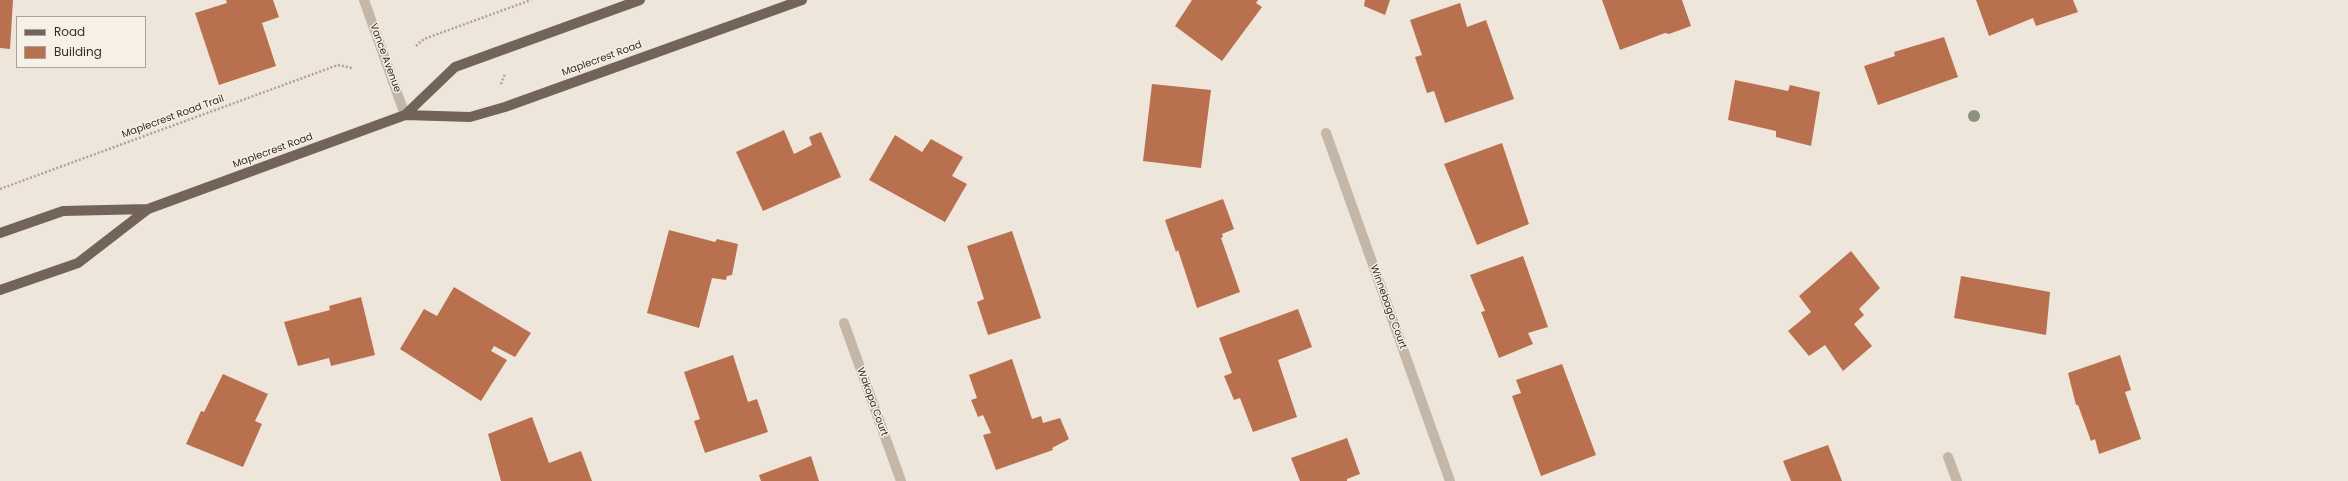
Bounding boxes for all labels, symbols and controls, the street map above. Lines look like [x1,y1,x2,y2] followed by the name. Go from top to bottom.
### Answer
[16,16,146,68] legend
[367,22,403,94] street label: Vance Avenue
[54,23,85,40] text: Road
[560,39,644,79] street label: Maplecrest Road
[54,43,102,60] text: Building
[120,93,226,141] street label: Maplecrest Road Trail
[231,131,315,171] street label: Maplecrest Road
[1367,263,1409,351] street label: Winnebago Court
[854,366,890,438] street label: Wakopa Court

